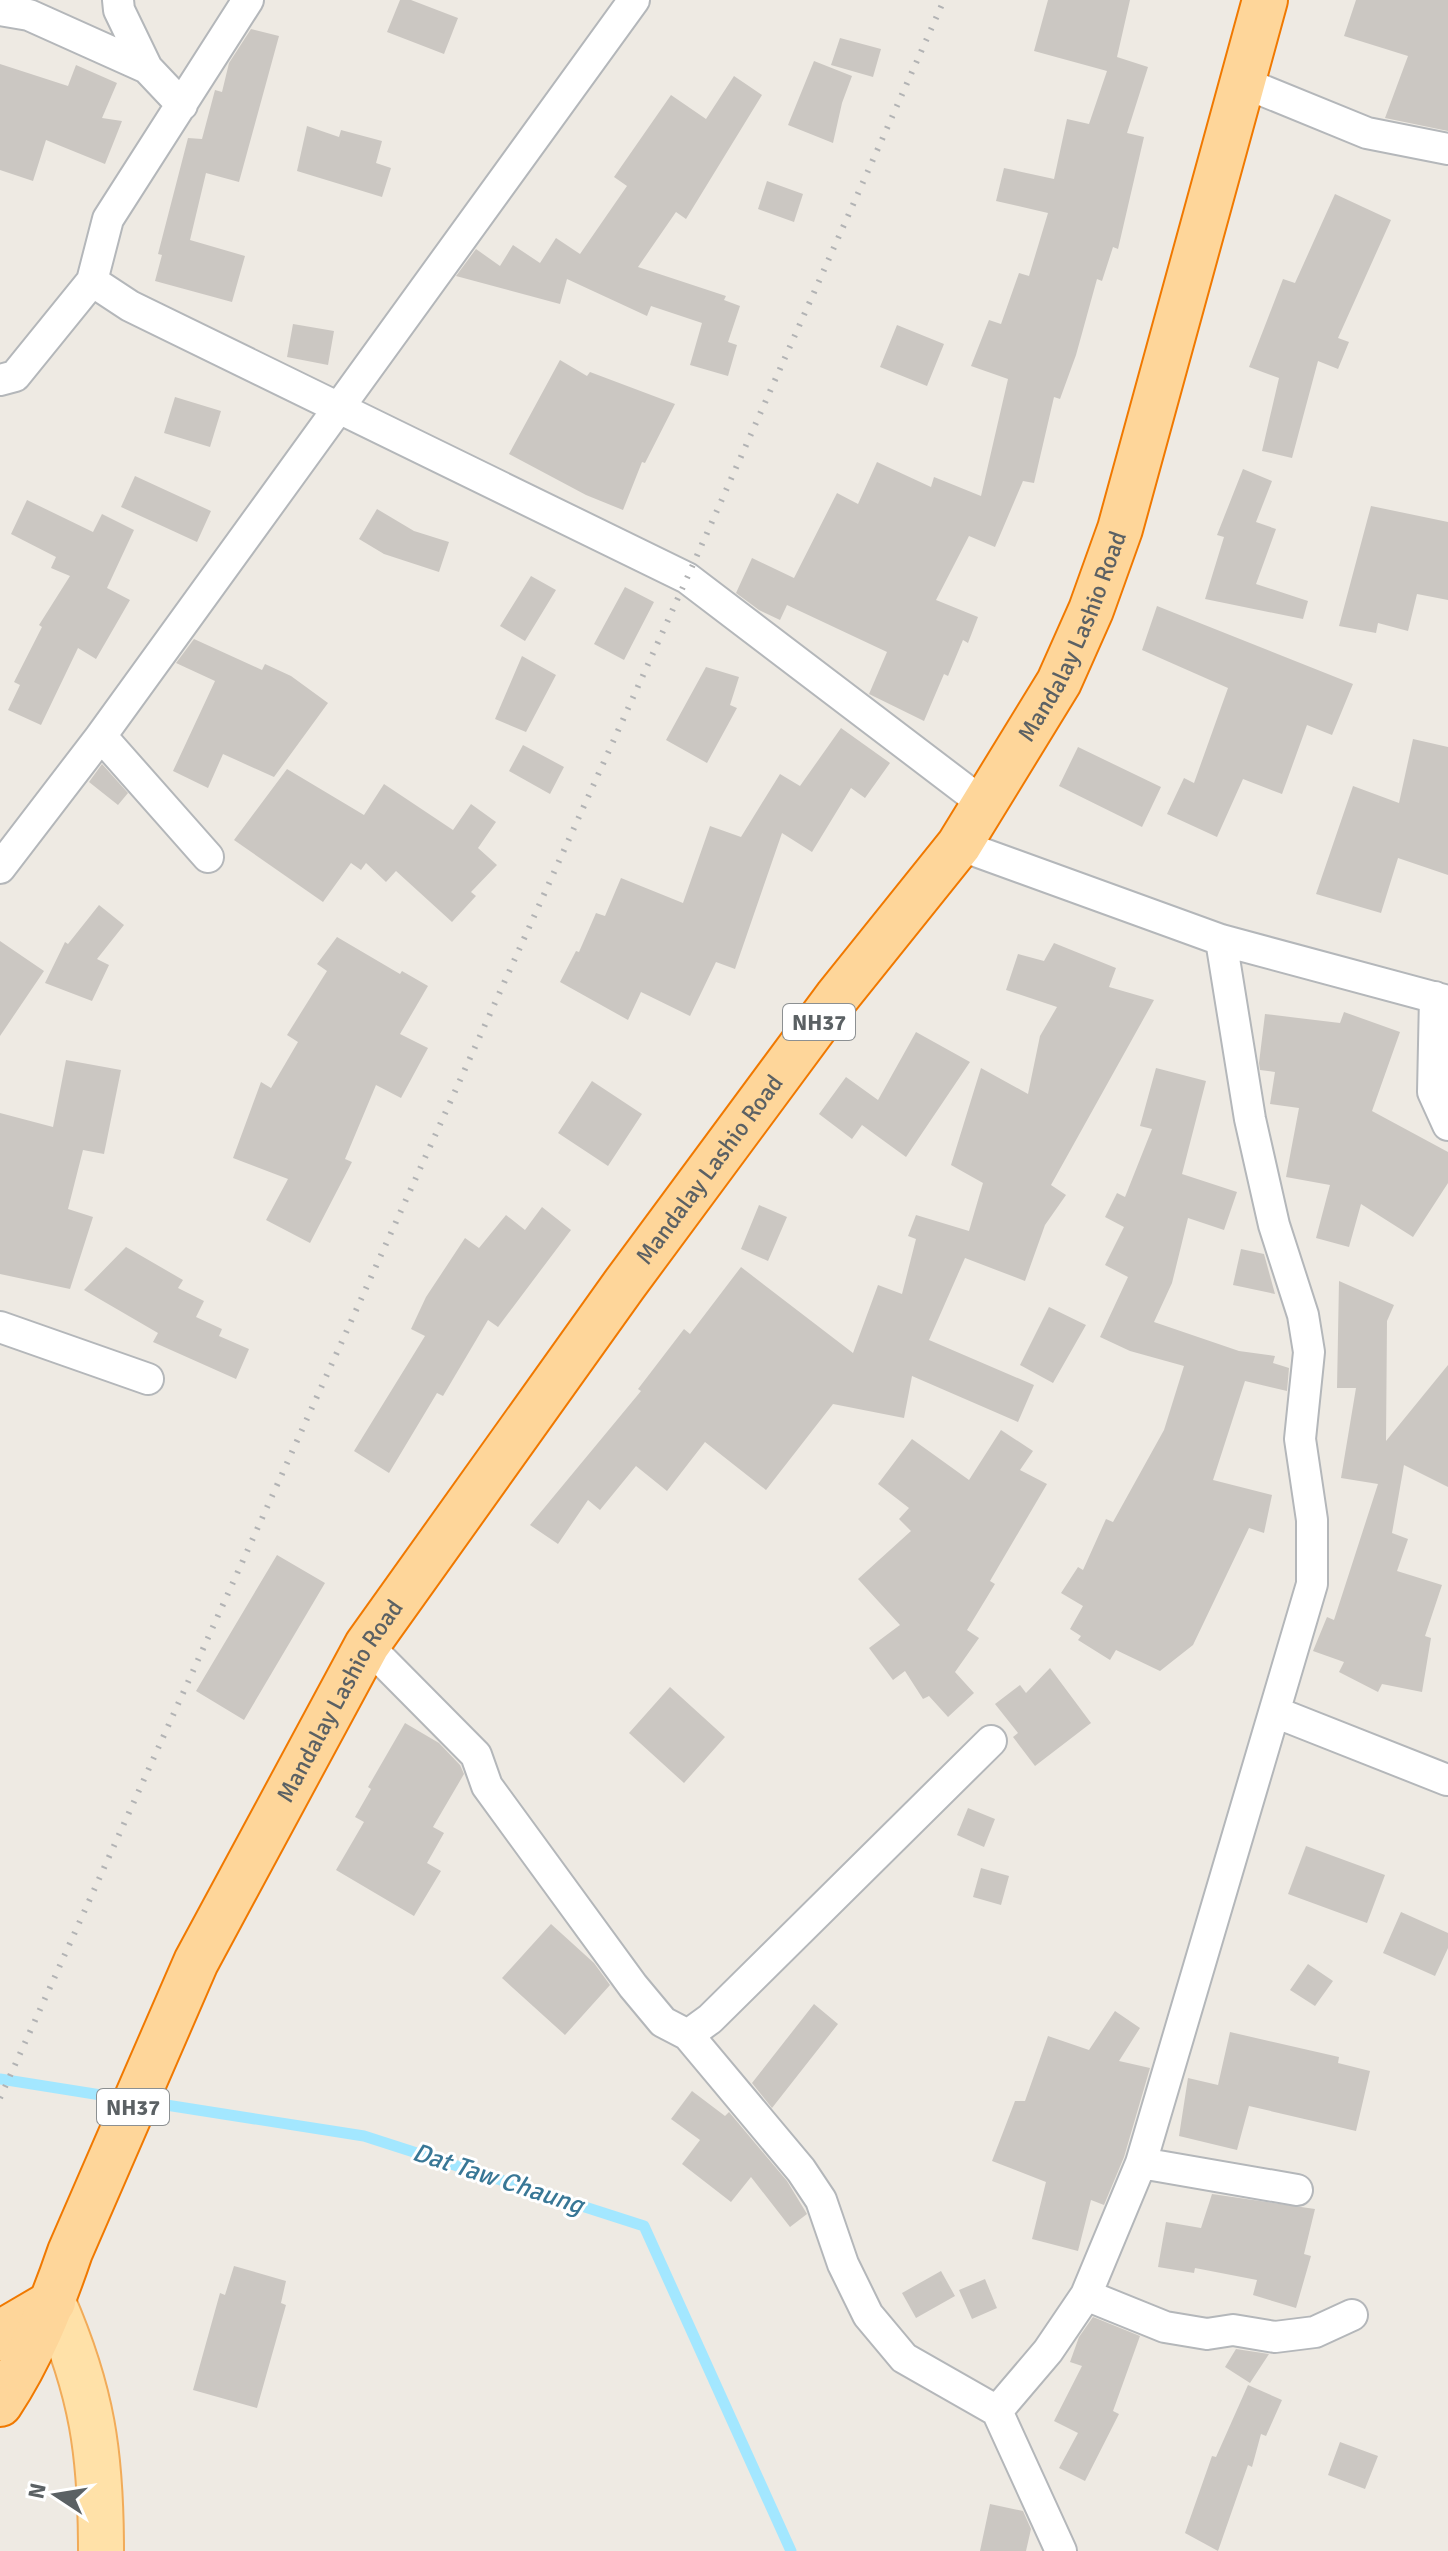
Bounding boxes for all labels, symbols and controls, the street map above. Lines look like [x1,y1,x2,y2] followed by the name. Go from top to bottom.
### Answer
[1011,527,1133,747] street label: Mandalay Lashio Road
[783,1004,855,1040] road number: NH37
[629,1069,789,1271] street label: Mandalay Lashio Road
[270,1594,410,1808] street label: Mandalay Lashio Road
[97,2089,169,2125] road number: NH37
[409,2136,590,2222] water label: Dat Taw Chaung
[16,2455,96,2535] north arrow
[22,2481,52,2501] text: N

